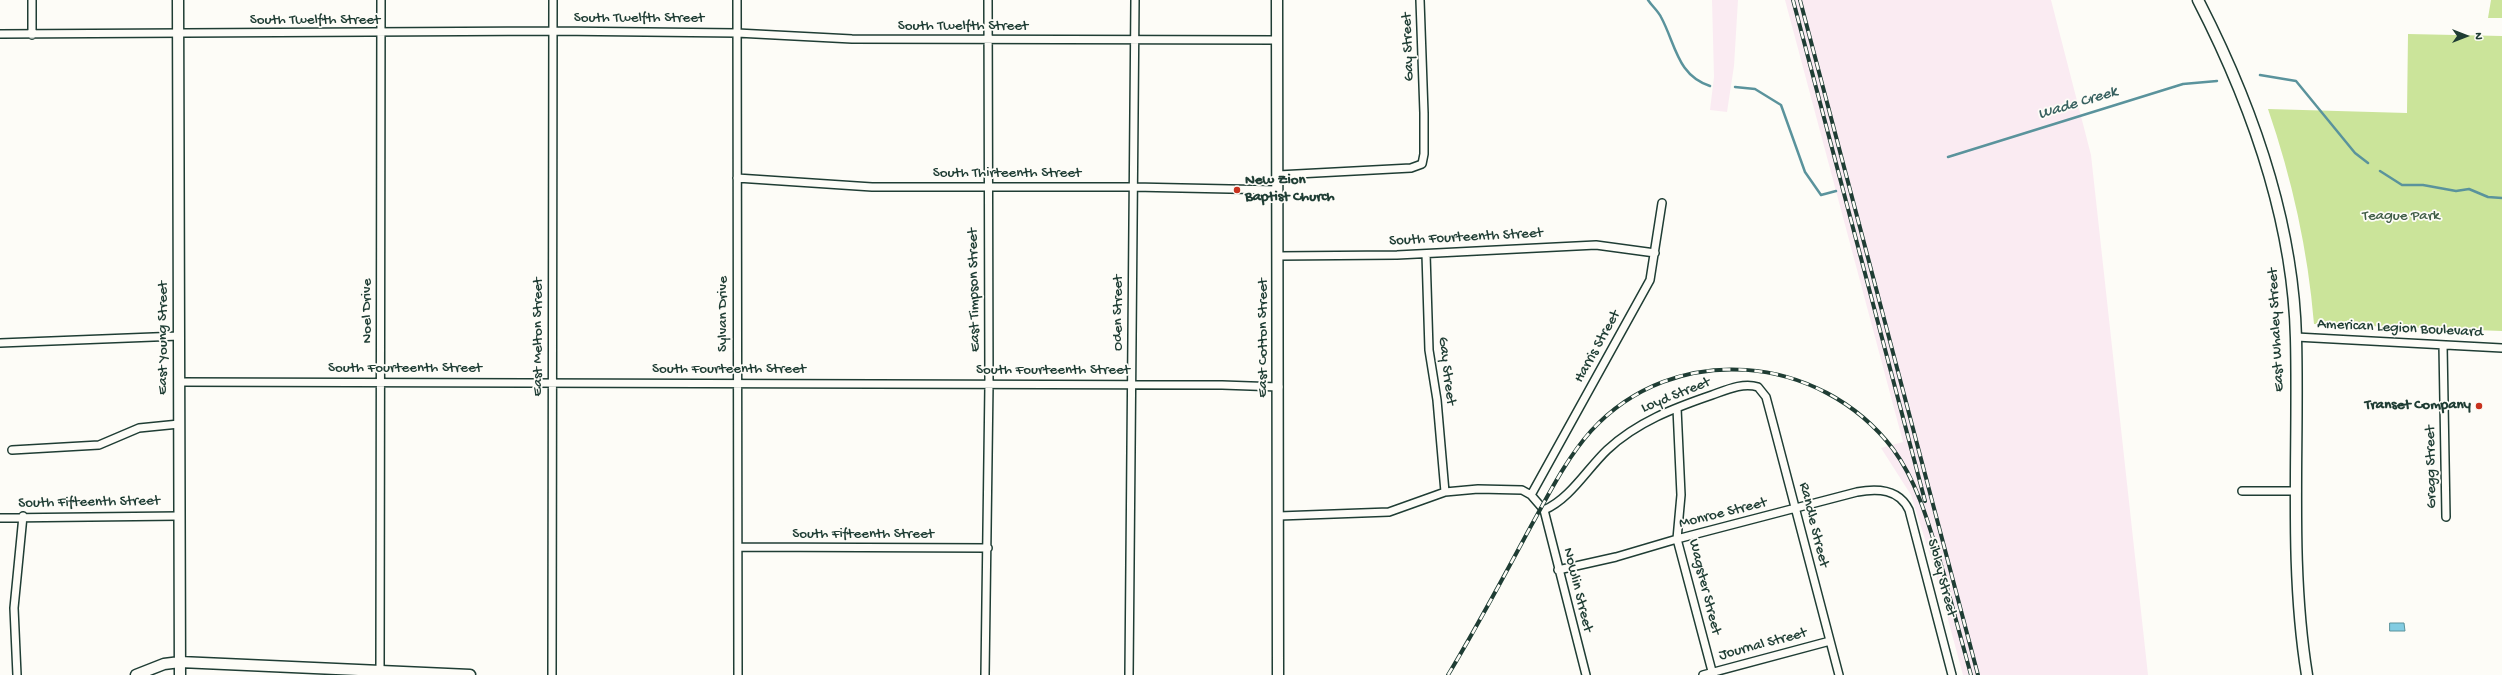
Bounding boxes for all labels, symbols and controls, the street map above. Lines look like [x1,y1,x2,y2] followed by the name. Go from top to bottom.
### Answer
[574,10,704,28] street label: South Twelfth Street
[250,12,380,30] street label: South Twelfth Street
[1399,12,1419,82] street label: Gay Street
[2446,16,2486,56] north arrow
[898,18,1028,36] street label: South Twelfth Street
[2472,32,2484,40] text: N
[2036,83,2120,125] water label: Wade Creek
[933,165,1081,183] street label: South Thirteenth Street
[1245,172,1335,207] place label: New Zion Baptist Church
[1232,185,1242,195] marker: New Zion Baptist Church
[2362,208,2440,226] park label: Teague Park
[1389,225,1543,251] street label: South Fourteenth Street
[965,228,985,352] street label: East Timpson Street
[2265,268,2289,392] street label: East Whaley Street
[1110,275,1128,351] street label: Oden Street
[715,276,733,352] street label: Sylvan Drive
[530,278,548,396] street label: East Melton Street
[1255,278,1273,398] street label: East Cotton Street
[359,279,377,343] street label: Noel Drive
[155,281,173,395] street label: East Young Street
[1571,308,1625,386] street label: Harris Street
[2317,316,2483,342] street label: American Legion Boulevard
[1433,336,1459,406] street label: Gay Street
[328,360,482,378] street label: South Fourteenth Street
[652,361,806,379] street label: South Fourteenth Street
[976,362,1130,380] street label: South Fourteenth Street
[1639,374,1713,418] street label: Loyd Street
[2365,397,2471,415] place label: Transet Company
[2474,401,2484,411] marker: Transet Company
[2422,425,2442,509] street label: Gregg Street
[1794,481,1832,569] street label: Randle Street
[18,493,160,513] street label: South Fifteenth Street
[1677,494,1769,534] street label: Monroe Street
[792,526,934,544] street label: South Fifteenth Street
[1683,537,1725,637] street label: Wagster Street
[1922,537,1960,619] street label: Sibley Street
[1558,546,1596,634] street label: Nowlin Street
[1717,625,1809,665] street label: Journal Street

